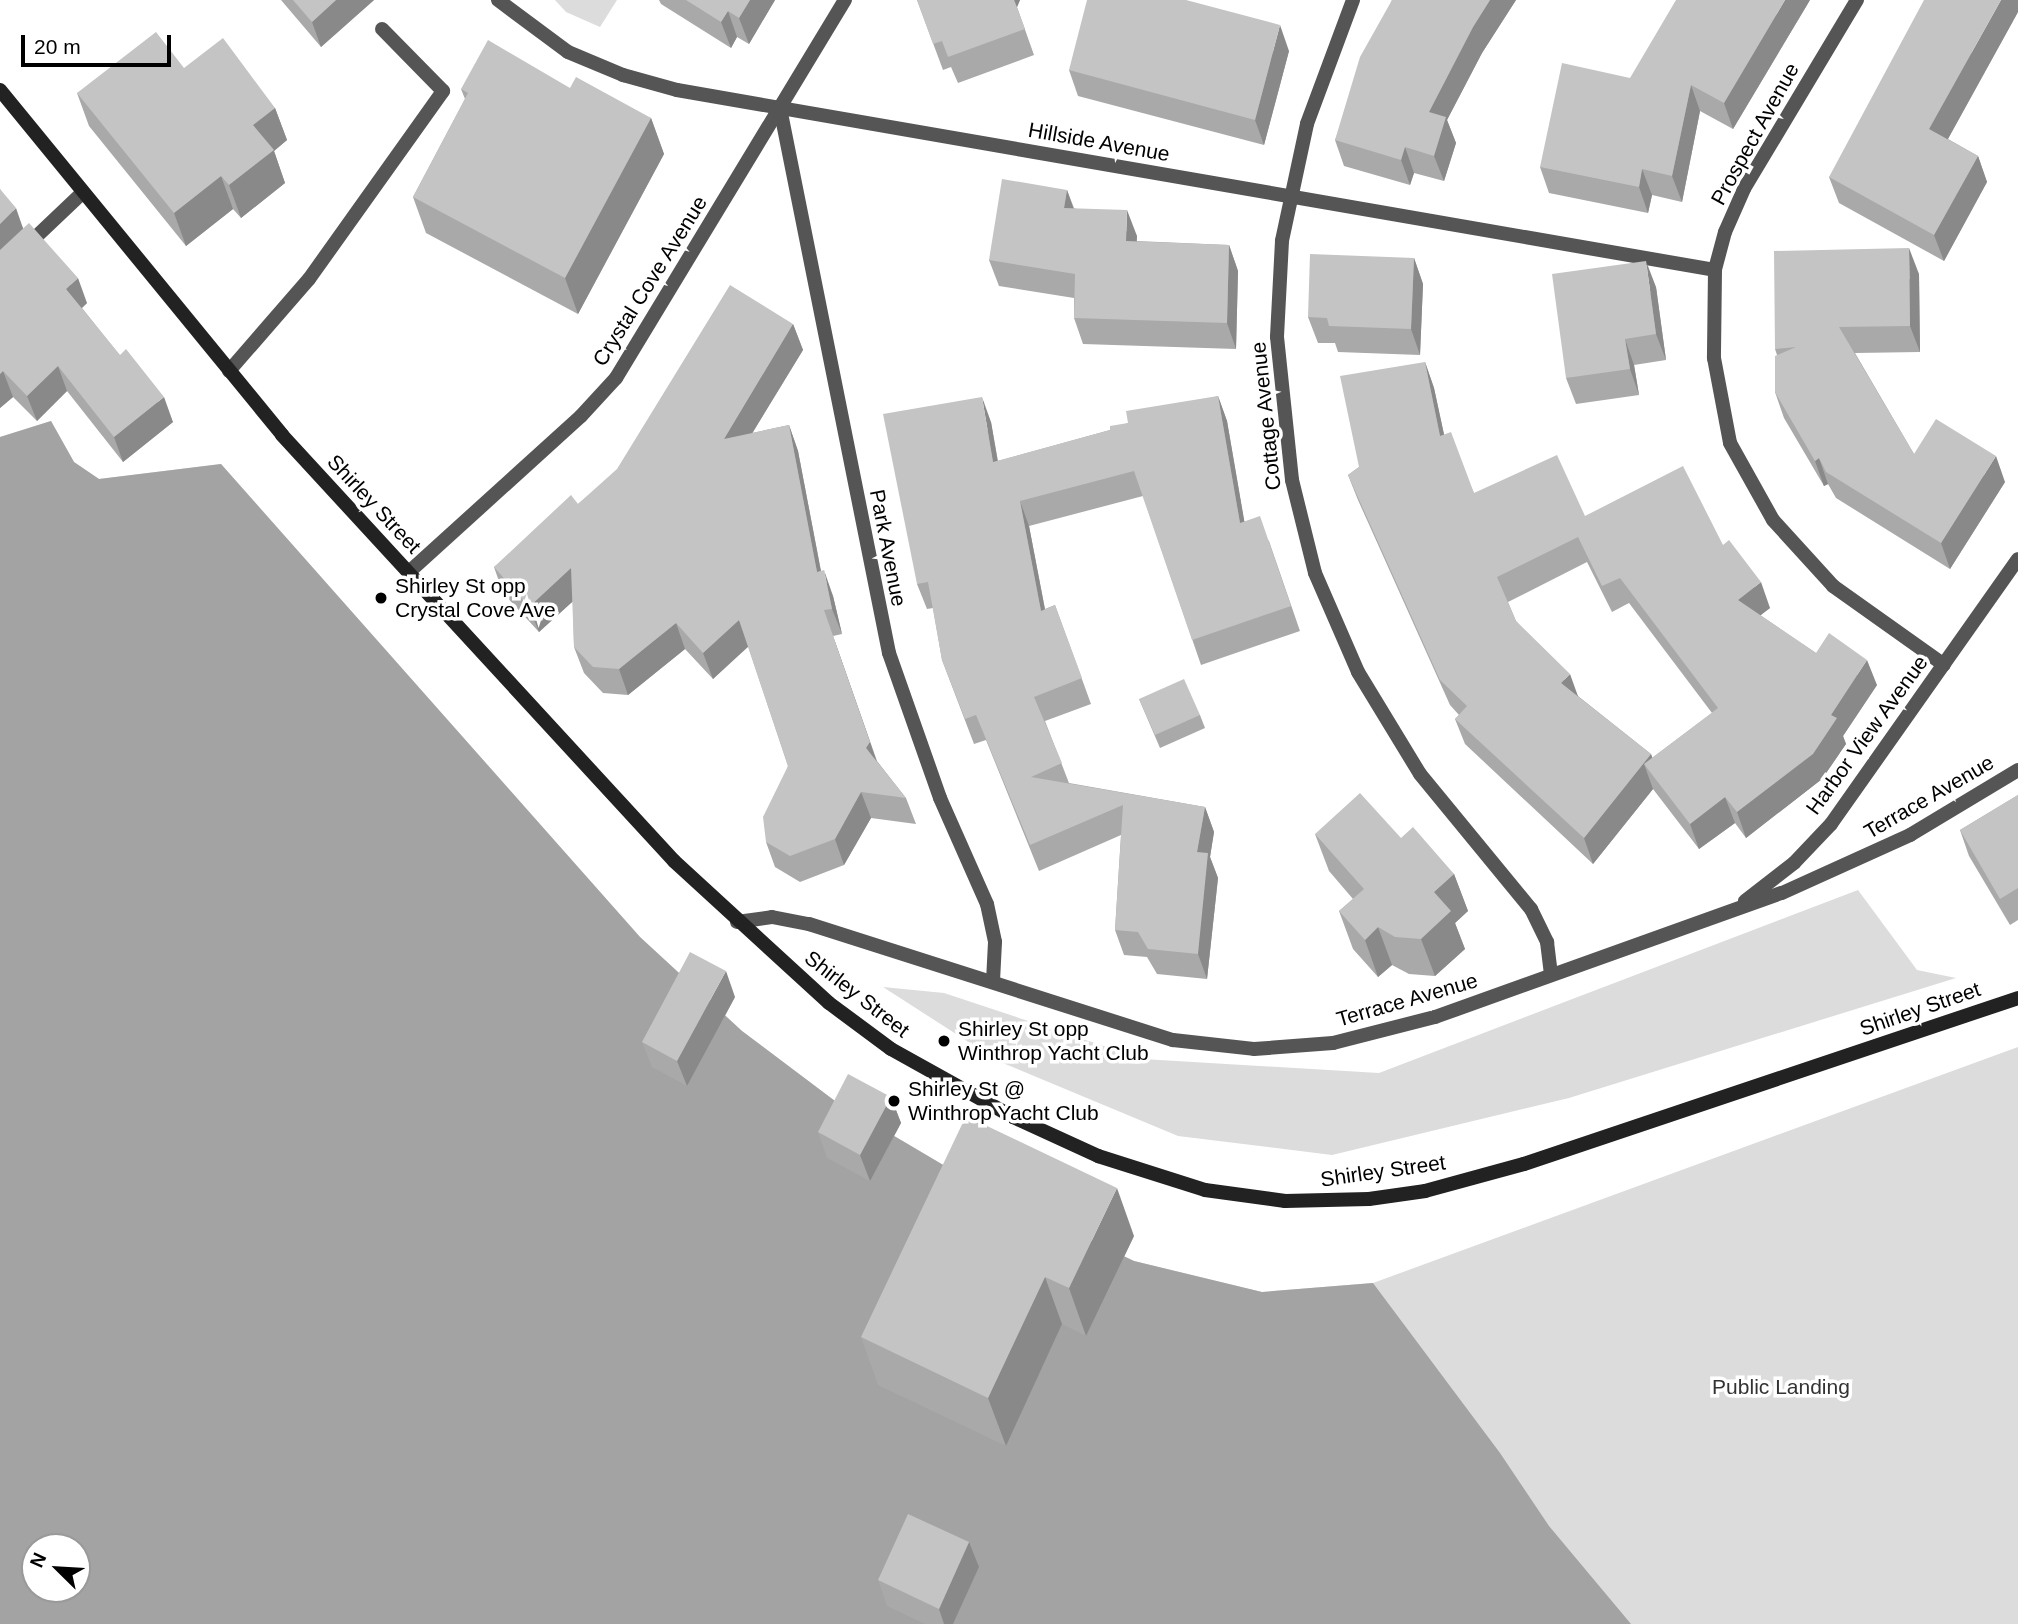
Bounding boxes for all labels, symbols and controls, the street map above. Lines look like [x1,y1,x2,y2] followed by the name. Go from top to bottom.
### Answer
[24,21,175,65] scale bar
[34,35,81,58] text: 20 m
[1705,58,1805,210] street label: Prospect Avenue
[1026,117,1172,167] street label: Hillside Avenue
[587,191,713,371] street label: Crystal Cove Avenue
[1246,340,1286,492] street label: Cottage Avenue
[322,449,426,559] street label: Shirley Street
[864,487,912,609] street label: Park Avenue
[395,573,557,623] place label: Shirley St opp Crystal Cove Ave
[373,590,389,606] marker: Shirley St opp Crystal Cove Ave
[1800,650,1934,820] street label: Harbor View Avenue
[1859,749,1999,845] street label: Terrace Avenue
[800,945,914,1043] street label: Shirley Street
[1333,968,1481,1032] street label: Terrace Avenue
[1856,977,1984,1041] street label: Shirley Street
[958,1016,1149,1066] place label: Shirley St opp Winthrop Yacht Club
[936,1033,952,1049] marker: Shirley St opp Winthrop Yacht Club
[908,1076,1099,1126] place label: Shirley St @ Winthrop Yacht Club
[886,1093,902,1109] marker: Shirley St @ Winthrop Yacht Club
[1319,1150,1447,1192] street label: Shirley Street
[1712,1374,1850,1400] park label: Public Landing
[21,1533,91,1603] north arrow
[26,1550,51,1571] text: N

